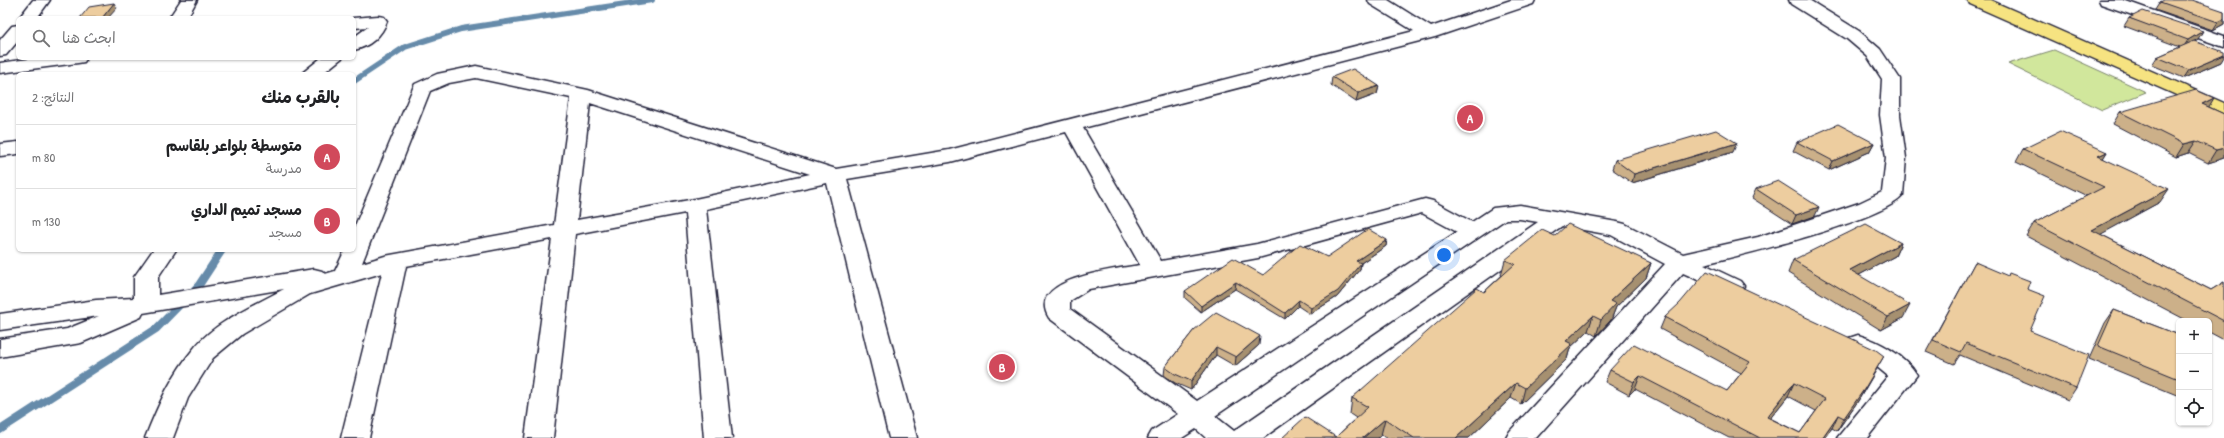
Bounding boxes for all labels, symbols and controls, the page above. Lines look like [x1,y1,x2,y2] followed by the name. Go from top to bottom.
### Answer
[16,16,356,60] search box
[30,27,52,49] icon: search
[62,27,116,48] text: ابحث هنا
[262,85,340,108] text: بالقرب منك
[32,88,74,106] text: النتائج: 2
[1457,103,1483,133] pin: A
[166,135,302,156] text: متوسطة بلواعر بلقاسم
[32,148,55,166] text: 80 m
[324,148,330,166] text: A
[266,159,302,177] text: مدرسة
[191,199,302,220] text: مسجد تميم الداري
[32,212,60,230] text: 130 m
[324,212,330,230] text: B
[269,223,302,241] text: مسجد
[1434,245,1454,265] your location
[2176,318,2212,426] map controls
[2176,318,2212,354] button: +
[989,352,1015,382] pin: B
[2176,354,2212,390] button: −
[2176,390,2212,426] button: locate

